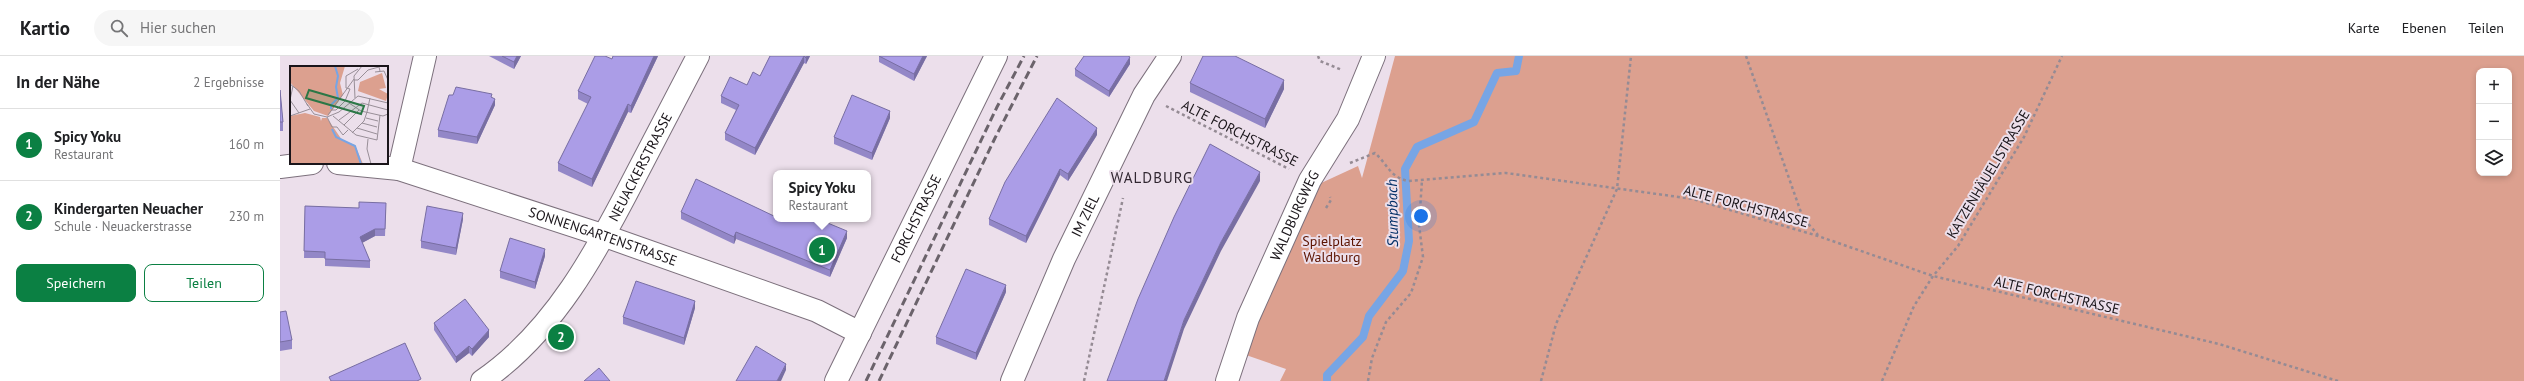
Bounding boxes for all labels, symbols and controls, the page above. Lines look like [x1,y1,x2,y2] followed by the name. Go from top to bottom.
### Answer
[94,10,374,46] search box
[20,16,70,40] text: Kartio
[108,17,130,39] icon: search
[140,18,216,37] text: Hier suchen
[2348,19,2380,37] text: Karte
[2402,19,2446,37] text: Ebenen
[2468,19,2504,37] text: Teilen
[290,66,388,164] inset map
[2476,68,2512,176] map controls
[2476,68,2512,104] button: +
[16,71,100,93] text: In der Nähe
[193,74,264,91] text: 2 Ergebnisse
[1179,96,1301,170] street label: ALTE FORCHSTRASSE
[2476,104,2512,140] button: −
[1943,107,2033,241] street label: KATZENHÄUELISTRASSE
[604,110,676,224] street label: NEUACKERSTRASSE
[54,127,121,146] text: Spicy Yoku
[25,136,33,153] text: 1
[229,136,264,153] text: 160 m
[2476,140,2512,176] button: layers
[54,146,113,163] text: Restaurant
[1266,167,1323,263] street label: WALDBURGWEG
[1111,168,1193,187] district label: WALDBURG
[773,170,871,222] popup
[887,172,945,266] street label: FORCHSTRASSE
[788,178,856,197] text: Spicy Yoku
[1382,179,1402,247] water label: Stumpbach
[1682,181,1810,231] street label: ALTE FORCHSTRASSE
[1067,191,1103,240] street label: IM ZIEL
[788,197,848,214] text: Restaurant
[54,199,203,218] text: Kindergarten Neuacher
[526,203,680,270] street label: SONNENGARTENSTRASSE
[1411,206,1431,226] your location
[25,208,33,225] text: 2
[229,208,264,225] text: 230 m
[54,218,192,235] text: Schule · Neuackerstrasse
[1302,232,1362,266] park label: Spielplatz Waldburg
[809,235,835,265] pin: 1
[16,264,136,302] button: Speichern
[144,264,264,302] button: Teilen
[1992,272,2122,318] street label: ALTE FORCHSTRASSE
[548,322,574,352] pin: 2

